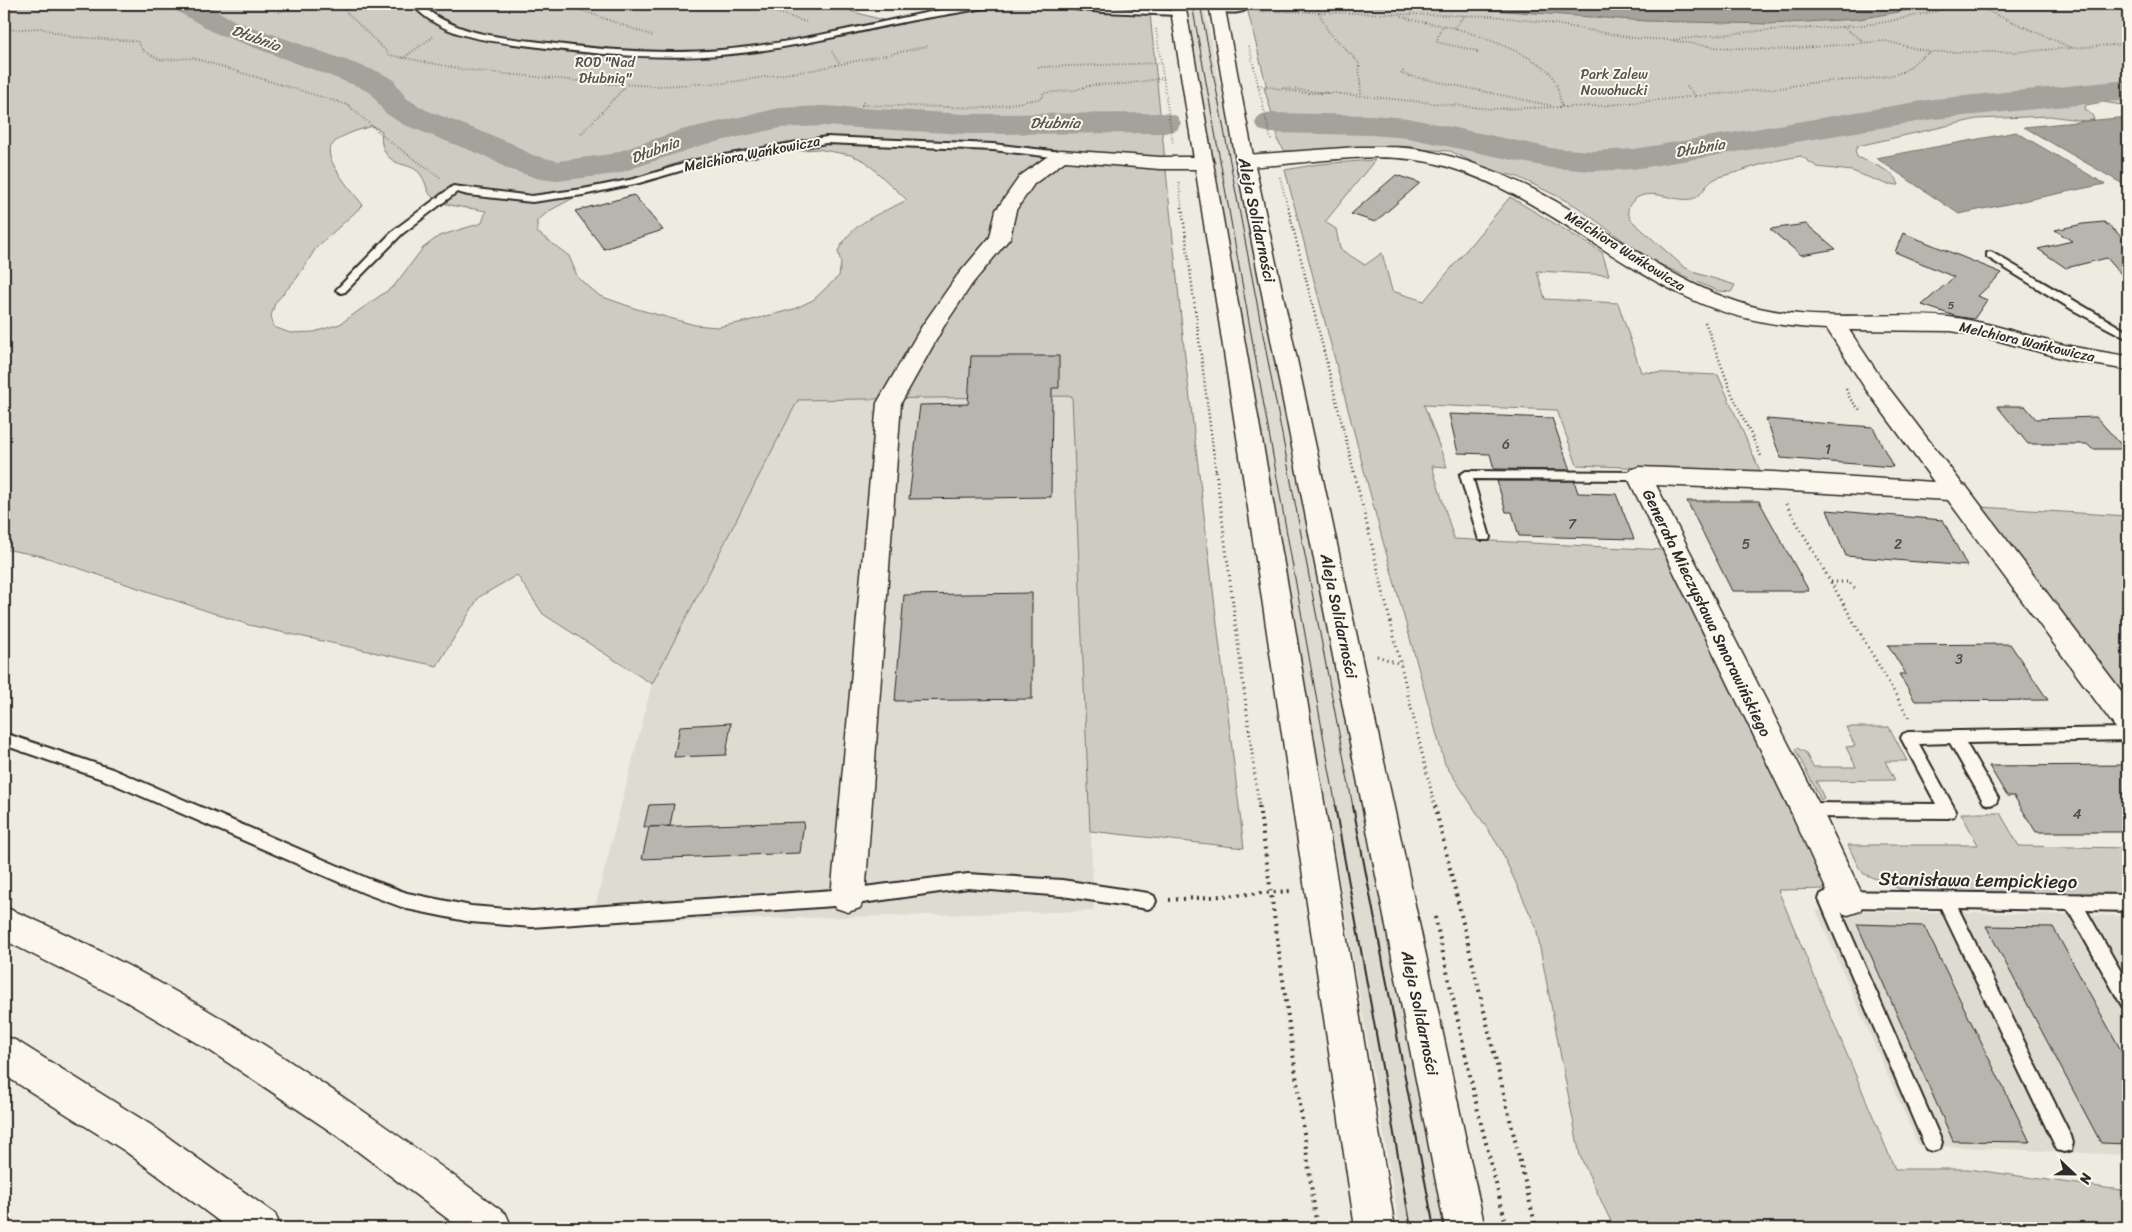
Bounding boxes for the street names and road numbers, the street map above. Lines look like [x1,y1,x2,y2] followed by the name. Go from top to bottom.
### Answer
[682,128,823,179] street label: Melchiora Wańkowicza
[1229,154,1285,286] street label: Aleja Solidarności
[1560,204,1691,299] street label: Melchiora Wańkowicza
[1957,314,2098,370] street label: Melchiora Wańkowicza
[1634,484,1780,742] street label: Generała Mieczysława Smorawińskiego
[1311,550,1367,682] street label: Aleja Solidarności
[1879,862,2077,898] street label: Stanisława Łempickiego
[1392,947,1448,1079] street label: Aleja Solidarności

